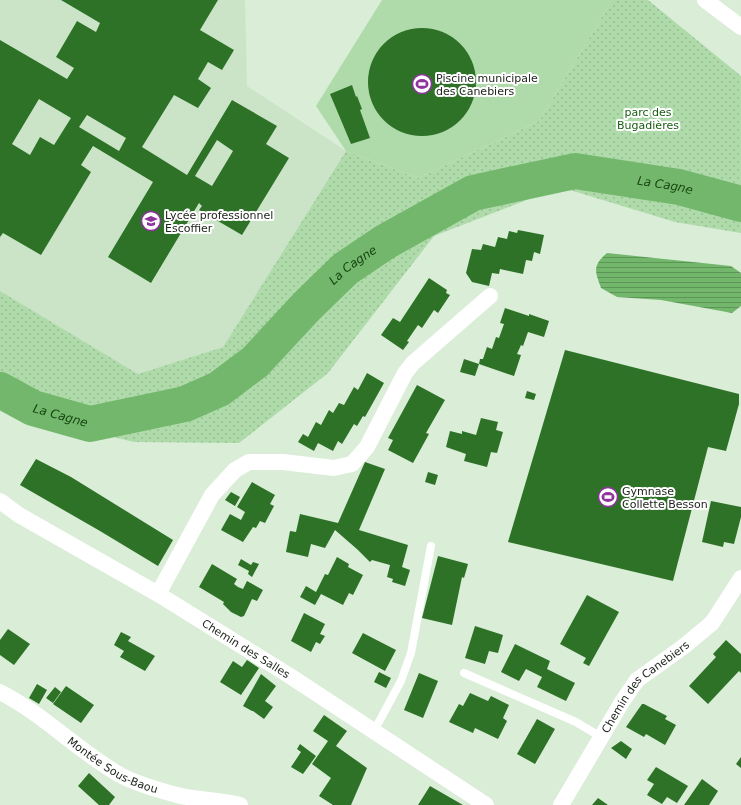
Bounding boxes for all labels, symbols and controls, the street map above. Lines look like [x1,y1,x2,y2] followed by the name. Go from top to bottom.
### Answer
[436,72,538,98] place label: Piscine municipale des Canebiers
[411,73,433,95] sports icon: Piscine municipale des Canebiers
[617,106,679,132] park label: parc des Bugadières
[636,174,694,197] water label: La Cagne
[165,209,273,235] place label: Lycée professionnel Escoffier
[140,210,162,232] school or university icon: Lycée professionnel Escoffier
[326,243,379,288] water label: La Cagne
[31,401,89,430] water label: La Cagne
[622,485,708,511] place label: Gymnase Collette Besson
[597,486,619,508] sports icon: Gymnase Collette Besson
[200,616,293,681] street label: Chemin des Salles
[599,638,692,735] street label: Chemin des Canebiers
[65,734,159,796] street label: Montée Sous-Baou

